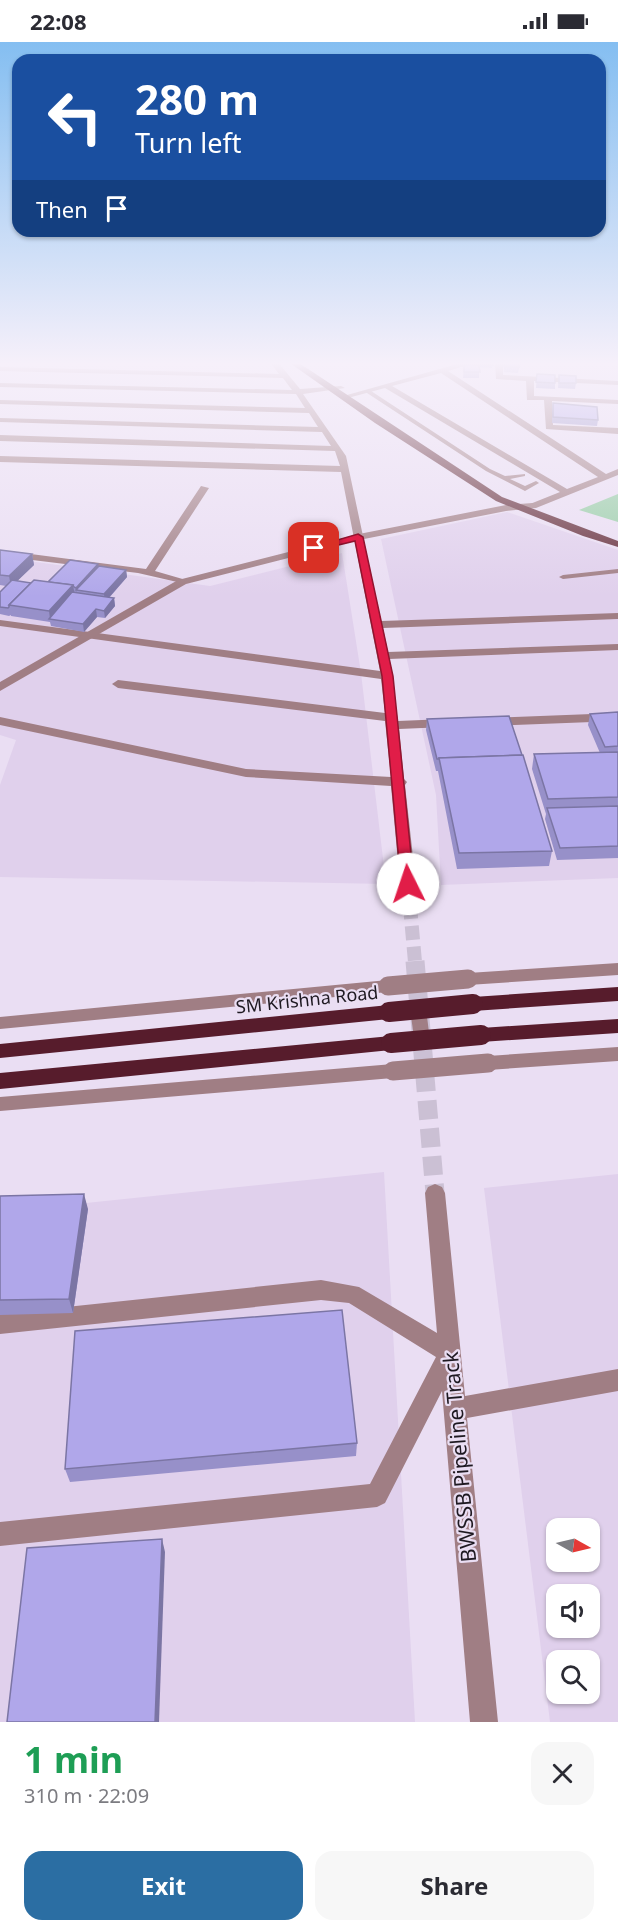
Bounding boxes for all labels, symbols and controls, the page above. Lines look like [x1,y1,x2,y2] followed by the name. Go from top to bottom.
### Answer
[30,6,87,36] text: 22:08
[135,70,259,127] text: 280 m
[36,78,114,156] icon: left
[135,124,241,161] text: Turn left
[100,192,133,225] icon: arrive
[36,194,88,224] text: Then
[288,522,339,573] pin
[297,531,330,564] icon: arrive
[376,852,440,916] position arrow
[235,980,379,1018] street label: SM Krishna Road
[436,1350,482,1563] street label: BWSSB Pipeline Track
[546,1518,600,1572] north arrow
[546,1518,600,1704] map controls
[546,1584,600,1638] button: sound
[546,1650,600,1704] button: search
[24,1735,123,1784] text: 1 min
[531,1742,594,1805] button: close
[24,1782,149,1809] text: 310 m · 22:09
[24,1851,303,1920] button: Exit
[315,1851,594,1920] button: Share

